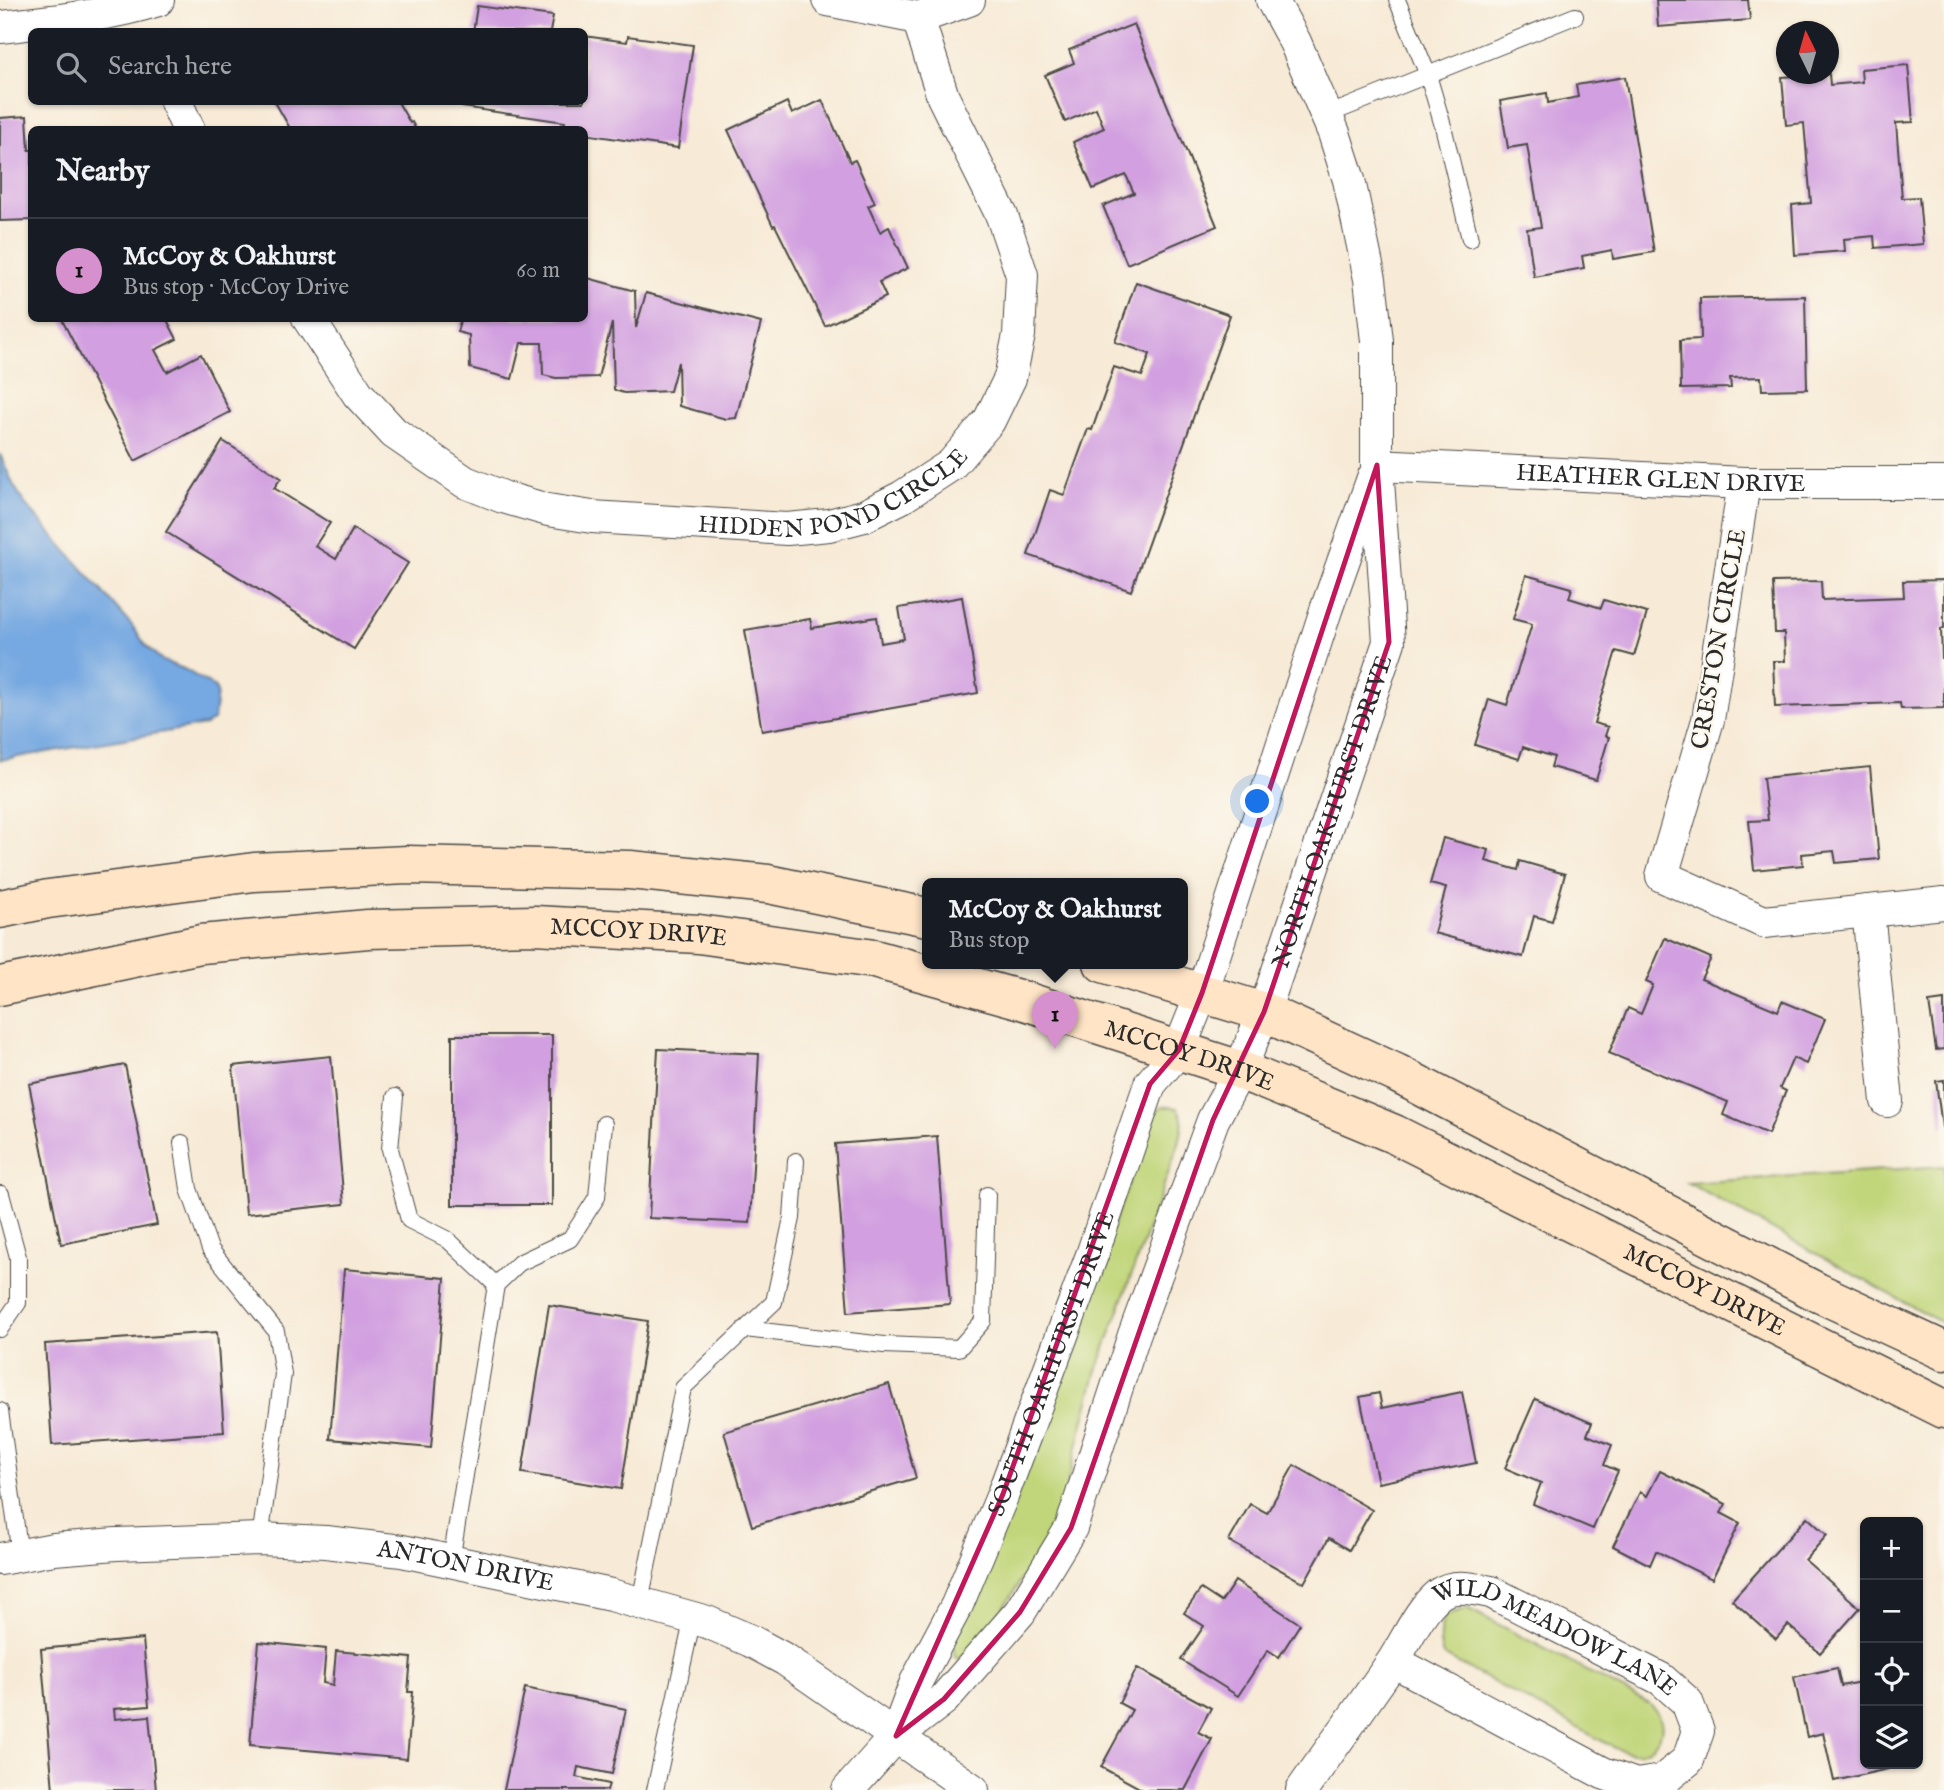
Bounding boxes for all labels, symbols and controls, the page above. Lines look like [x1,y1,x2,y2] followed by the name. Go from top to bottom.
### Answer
[1776,21,1839,84] north arrow
[28,28,588,105] search box
[52,48,90,86] icon: search
[108,50,232,83] text: Search here
[56,153,149,191] text: Nearby
[123,240,336,273] text: McCoy & Oakhurst
[75,256,83,285] text: 1
[516,256,560,285] text: 60 m
[123,273,349,302] text: Bus stop · McCoy Drive
[697,442,976,546] street label: HIDDEN POND CIRCLE
[1515,458,1805,500] street label: HEATHER GLEN DRIVE
[1685,527,1754,752] street label: CRESTON CIRCLE
[1266,652,1400,972] street label: NORTH OAKHURST DRIVE
[1240,784,1274,818] your location
[922,878,1188,969] popup
[948,893,1162,926] text: McCoy & Oakhurst
[549,912,729,955] street label: MCCOY DRIVE
[948,926,1030,955] text: Bus stop
[1032,991,1078,1049] pin: 1
[1100,1013,1279,1100] street label: MCCOY DRIVE
[982,1208,1123,1521] street label: SOUTH OAKHURST DRIVE
[1618,1237,1790,1344] street label: MCCOY DRIVE
[1860,1517,1923,1769] map controls
[1860,1517,1923,1580] button: +
[374,1534,557,1600] street label: ANTON DRIVE
[1428,1573,1684,1704] street label: WILD MEADOW LANE
[1860,1580,1923,1643] button: −
[1860,1643,1923,1706] button: locate
[1860,1706,1923,1769] button: layers

